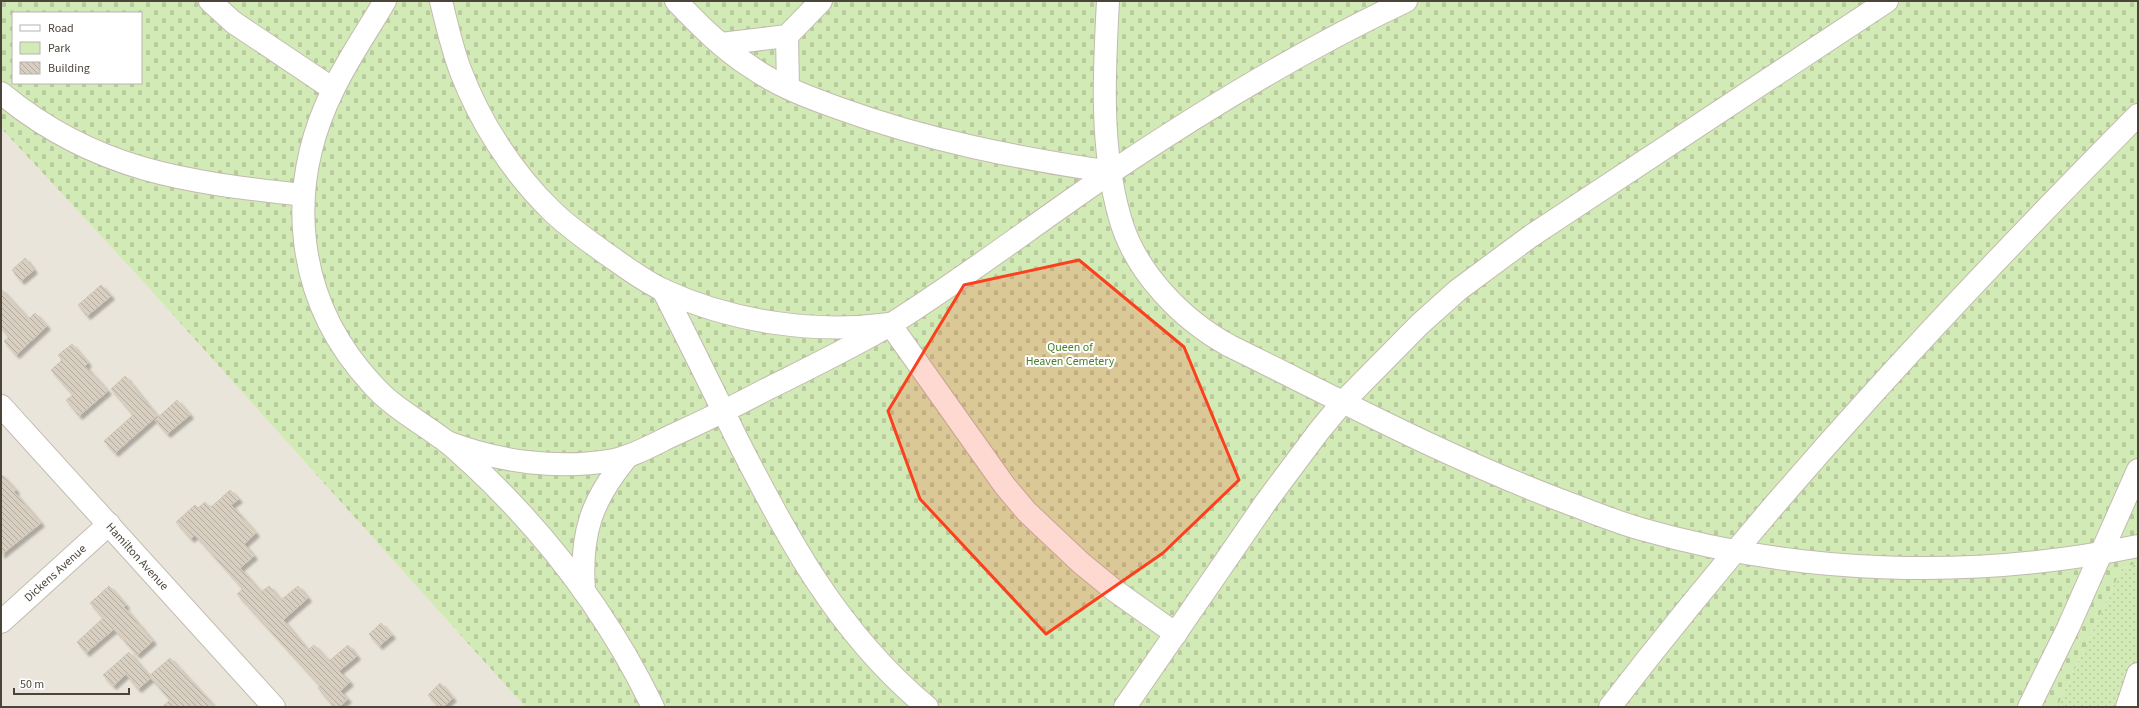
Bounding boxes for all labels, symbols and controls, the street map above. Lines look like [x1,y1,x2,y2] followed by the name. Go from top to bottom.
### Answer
[12,12,142,84] legend
[48,20,74,37] text: Road
[48,40,70,57] text: Park
[48,60,90,77] text: Building
[1026,339,1115,370] park label: Queen of Heaven Cemetery
[102,519,173,594] street label: Hamilton Avenue
[20,540,90,606] street label: Dickens Avenue
[14,670,129,696] scale bar
[20,676,44,693] text: 50 m

